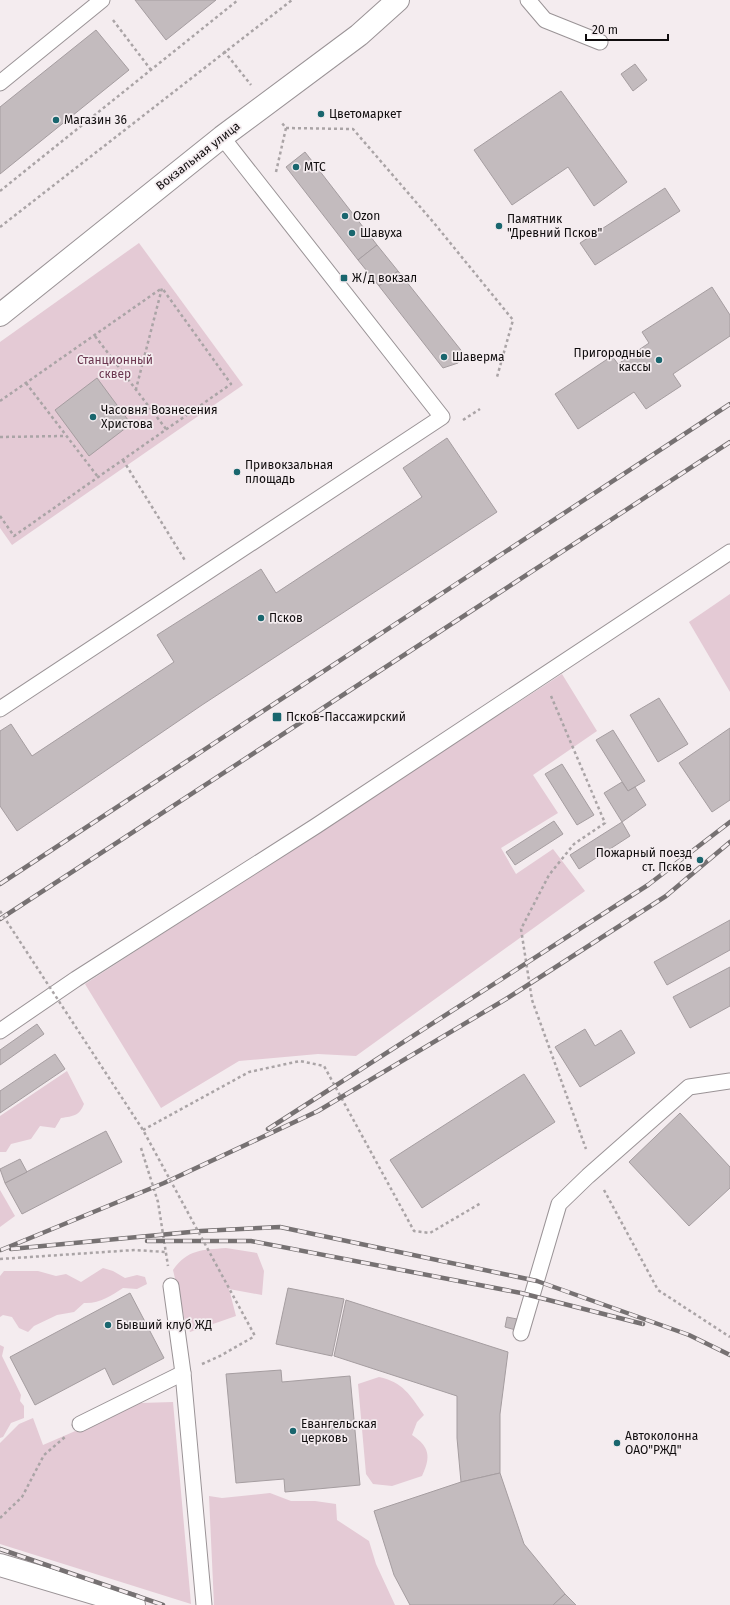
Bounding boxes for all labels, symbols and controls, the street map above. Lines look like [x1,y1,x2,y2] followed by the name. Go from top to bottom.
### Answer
[586,16,668,42] scale bar
[592,23,618,37] text: 20 m
[329,107,402,121] place label: Цветомаркет
[316,109,326,119] marker: Цветомаркет
[64,113,127,127] place label: Магазин 36
[51,115,61,125] marker: Магазин 36
[153,119,243,193] street label: Вокзальная улица
[304,160,326,174] place label: МТС
[291,162,301,172] marker: МТС
[353,209,380,223] place label: Ozon
[340,211,350,221] marker: Ozon
[507,212,602,240] place label: Памятник "Древний Псков"
[494,221,504,231] marker: Памятник "Древний Псков"
[360,226,402,240] place label: Шавуха
[347,228,357,238] marker: Шавуха
[352,271,417,285] place label: Ж/д вокзал
[339,273,349,283] marker: Ж/д вокзал
[574,346,651,374] place label: Пригородные кассы
[452,350,505,364] place label: Шаверма
[439,352,449,362] marker: Шаверма
[77,353,153,381] park label: Станционный сквер
[654,355,664,365] marker: Пригородные кассы
[101,403,218,431] place label: Часовня Вознесения Христова
[88,412,98,422] marker: Часовня Вознесения Христова
[245,458,333,486] place label: Привокзальная площадь
[232,467,242,477] marker: Привокзальная площадь
[269,611,303,625] place label: Псков
[256,613,266,623] marker: Псков
[286,710,406,724] place label: Псков-Пассажирский
[271,711,283,723] marker: Псков-Пассажирский
[596,846,692,874] place label: Пожарный поезд ст. Псков
[695,855,705,865] marker: Пожарный поезд ст. Псков
[116,1318,212,1332] place label: Бывший клуб ЖД
[103,1320,113,1330] marker: Бывший клуб ЖД
[301,1417,377,1445] place label: Евангельская церковь
[288,1426,298,1436] marker: Евангельская церковь
[625,1429,698,1457] place label: Автоколонна ОАО"РЖД"
[612,1438,622,1448] marker: Автоколонна ОАО"РЖД"

